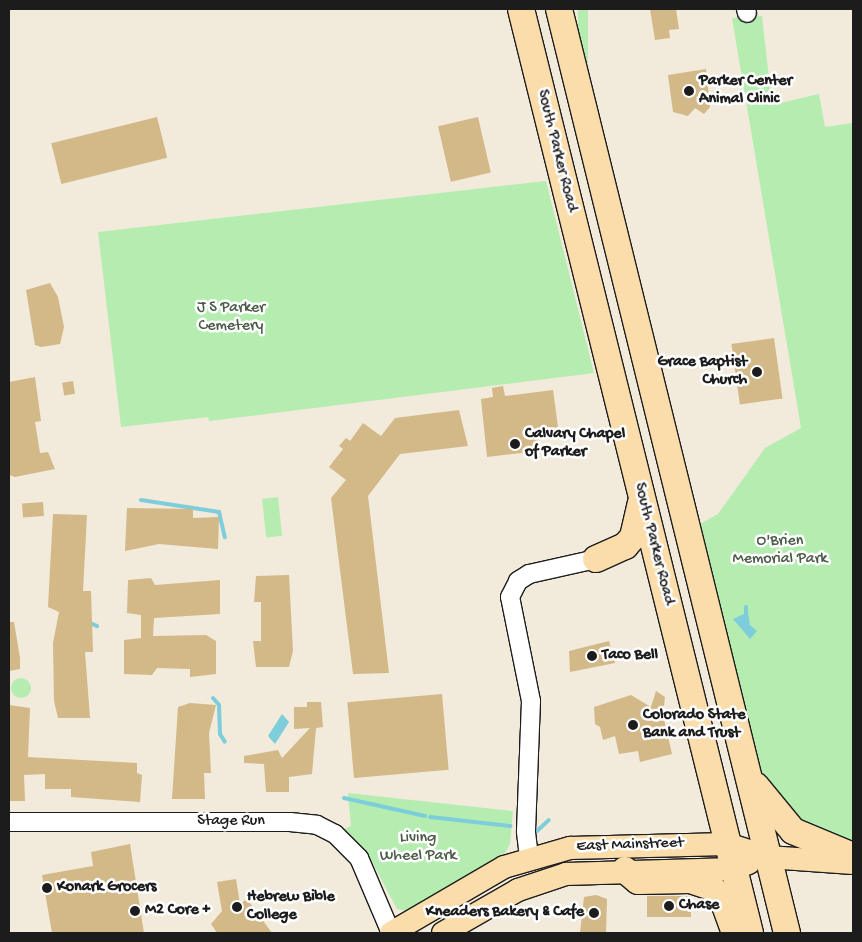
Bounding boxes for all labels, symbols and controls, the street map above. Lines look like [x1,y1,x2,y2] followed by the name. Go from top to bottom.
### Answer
[699,72,792,110] place label: Parker Center Animal Clinic
[683,85,695,97] marker: Parker Center Animal Clinic
[532,88,580,214] street label: South Parker Road
[197,299,265,337] park label: J S Parker Cemetery
[658,353,747,391] place label: Grace Baptist Church
[751,366,763,378] marker: Grace Baptist Church
[525,425,625,463] place label: Calvary Chapel of Parker
[509,438,521,450] marker: Calvary Chapel of Parker
[629,481,677,607] street label: South Parker Road
[733,532,827,570] park label: O'Brien Memorial Park
[602,646,658,666] place label: Taco Bell
[586,650,598,662] marker: Taco Bell
[643,706,745,744] place label: Colorado State Bank and Trust
[627,719,639,731] marker: Colorado State Bank and Trust
[197,812,265,832] street label: Stage Run
[380,829,456,867] park label: Living Wheel Park
[576,835,684,857] street label: East Mainstreet
[57,878,157,898] place label: Konark Grocers
[41,882,53,894] marker: Konark Grocers
[247,888,335,926] place label: Hebrew Bible College
[679,896,719,916] place label: Chase
[663,900,675,912] marker: Chase
[145,901,210,921] place label: M2 Core +
[231,901,243,913] marker: Hebrew Bible College
[426,903,584,923] place label: Kneaders Bakery & Cafe
[129,905,141,917] marker: M2 Core +
[588,907,600,919] marker: Kneaders Bakery & Cafe

